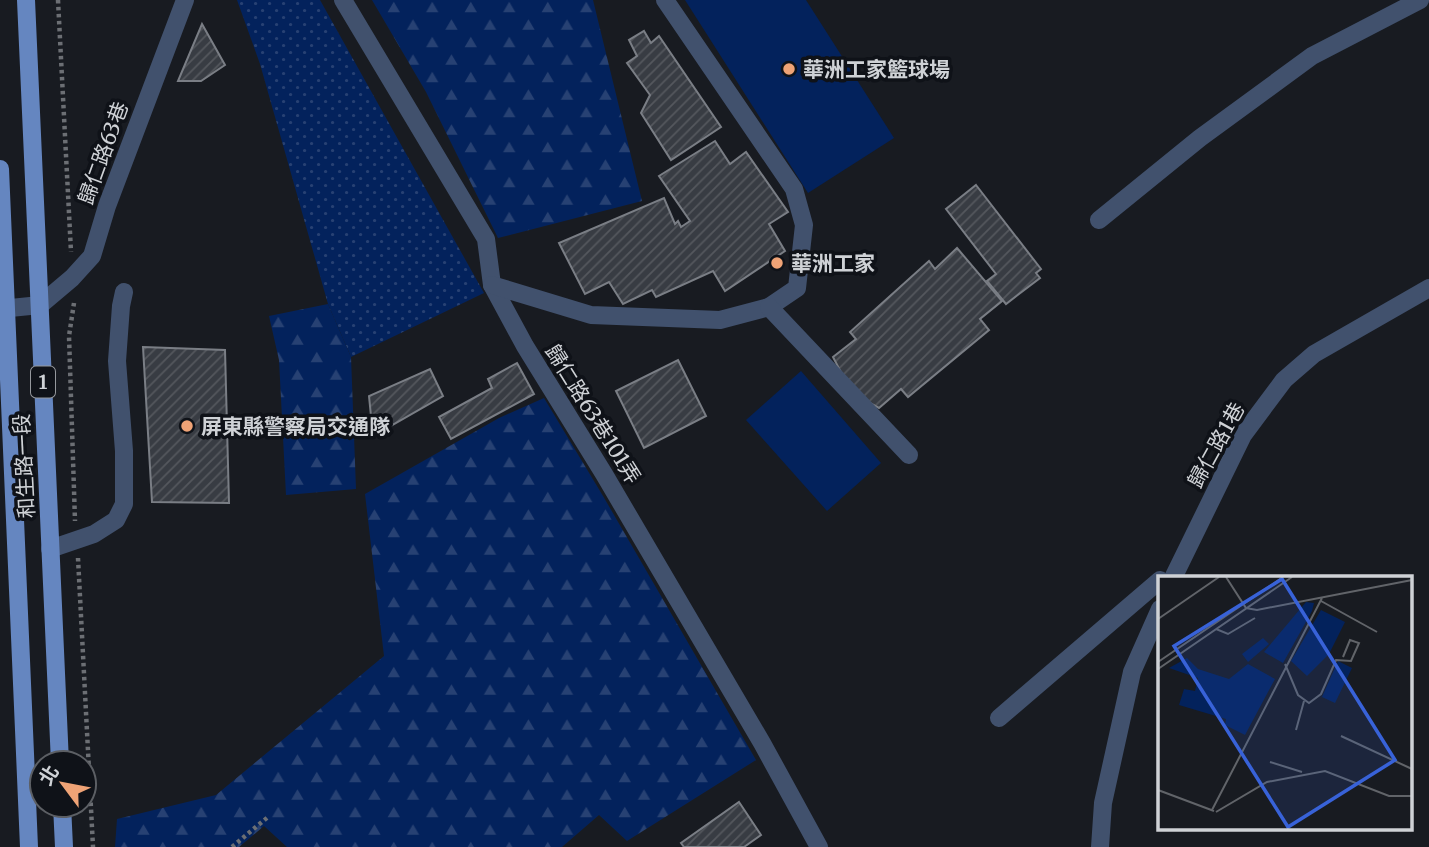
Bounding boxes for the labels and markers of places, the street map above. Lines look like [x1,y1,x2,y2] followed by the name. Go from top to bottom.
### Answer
[803,56,950,83] place label: 華洲工家籃球場
[781,61,797,77] marker: 華洲工家籃球場
[791,250,875,277] place label: 華洲工家
[769,255,785,271] marker: 華洲工家
[201,413,391,440] place label: 屏東縣警察局交通隊
[179,418,195,434] marker: 屏東縣警察局交通隊

